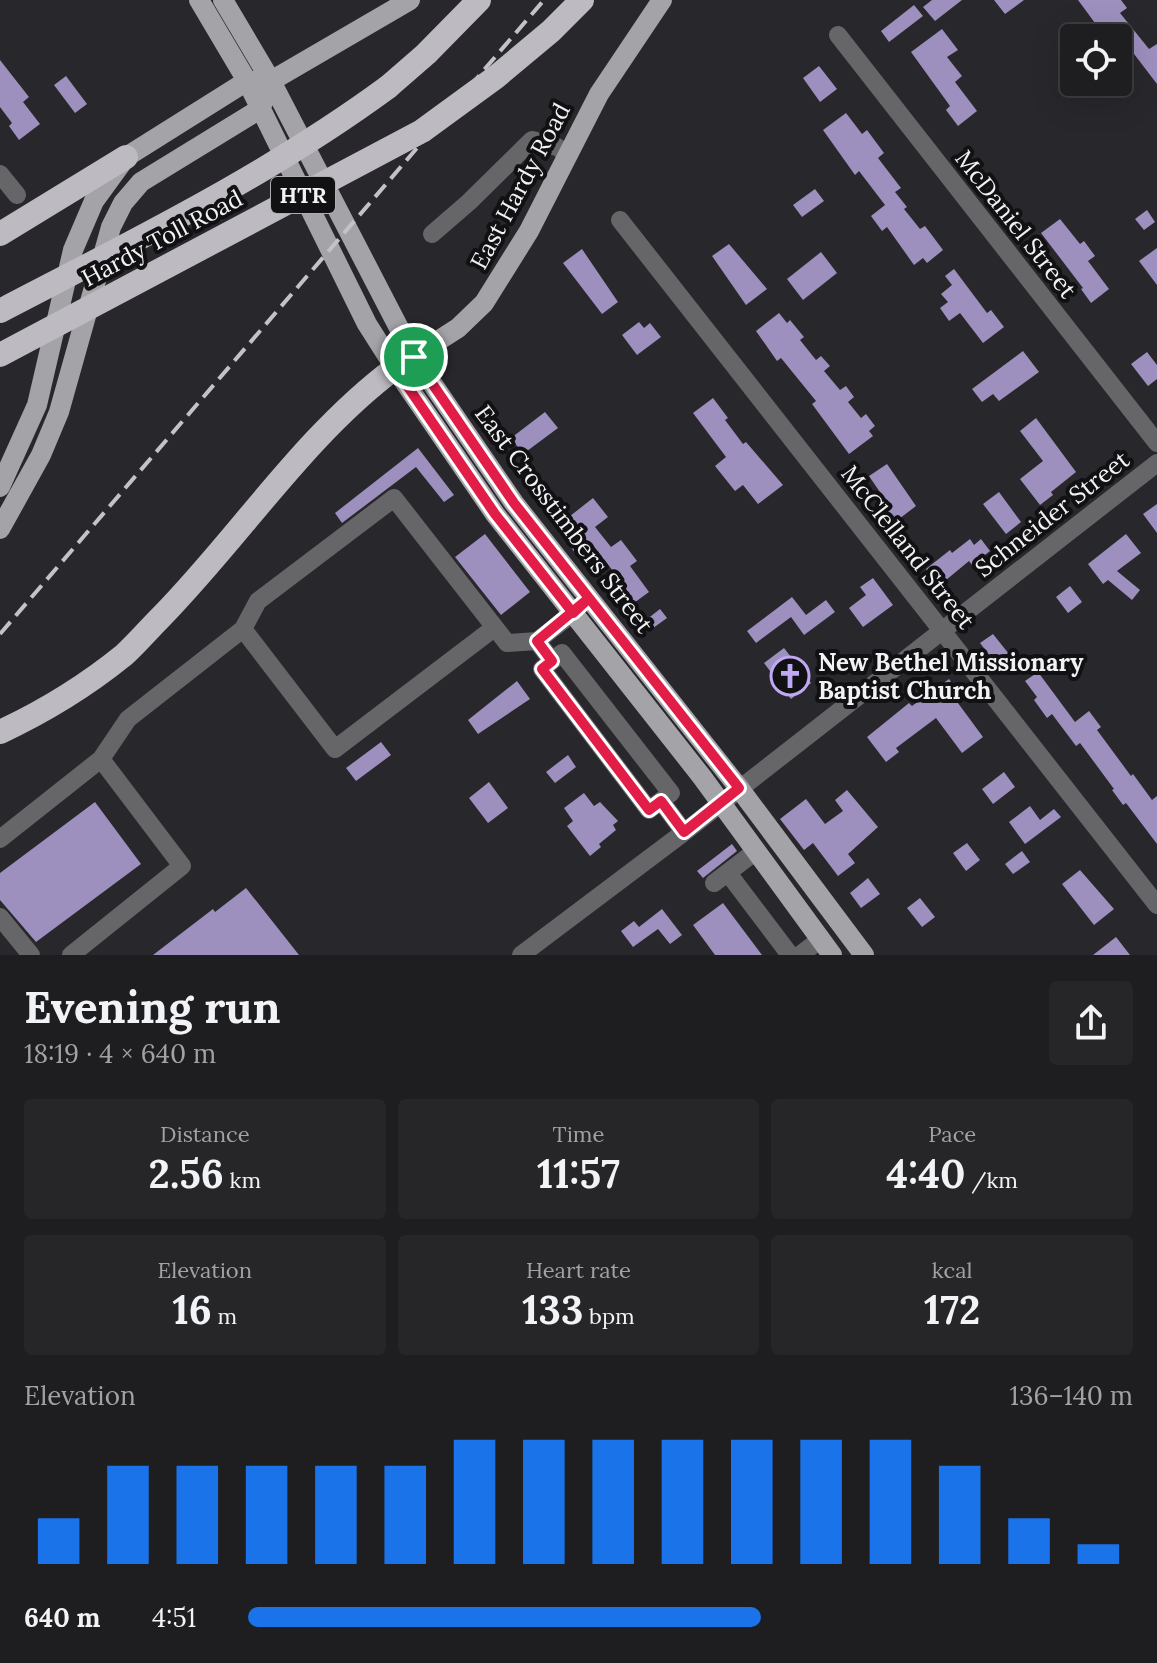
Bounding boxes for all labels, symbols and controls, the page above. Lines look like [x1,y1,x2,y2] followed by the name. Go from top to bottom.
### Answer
[1060,24,1132,96] map controls
[1060,24,1132,96] button: locate
[463,97,577,275] street label: East Hardy Road
[949,144,1084,305] street label: McDaniel Street
[271,177,335,213] road number: HTR
[76,183,248,293] street label: Hardy Toll Road
[380,323,448,391] pin
[392,335,436,379] icon: arrive
[468,399,660,640] street label: East Crosstimbers Street
[969,444,1136,584] street label: Schneider Street
[834,459,982,636] street label: McClelland Street
[818,647,1084,706] place label: New Bethel Missionary Baptist Church
[769,655,811,697] church icon: New Bethel Missionary Baptist Church
[24,979,281,1035] text: Evening run
[1049,981,1133,1065] button: share
[24,1037,216,1070] text: 18:19 · 4 × 640 m
[160,1120,250,1148] text: Distance
[553,1120,604,1148] text: Time
[928,1120,976,1148] text: Pace
[149,1148,224,1199] text: 2.56
[537,1148,620,1199] text: 11:57
[886,1148,966,1199] text: 4:40
[224,1166,261,1194] text: km
[966,1166,1018,1194] text: /km
[158,1256,252,1284] text: Elevation
[526,1256,631,1284] text: Heart rate
[932,1256,972,1284] text: kcal
[172,1284,212,1335] text: 16
[522,1284,583,1335] text: 133
[924,1284,980,1335] text: 172
[212,1302,237,1330] text: m
[583,1302,635,1330] text: bpm
[24,1379,136,1412] text: Elevation
[1010,1379,1133,1412] text: 136–140 m
[24,1601,100,1634] text: 640 m
[152,1601,196,1634] text: 4:51

